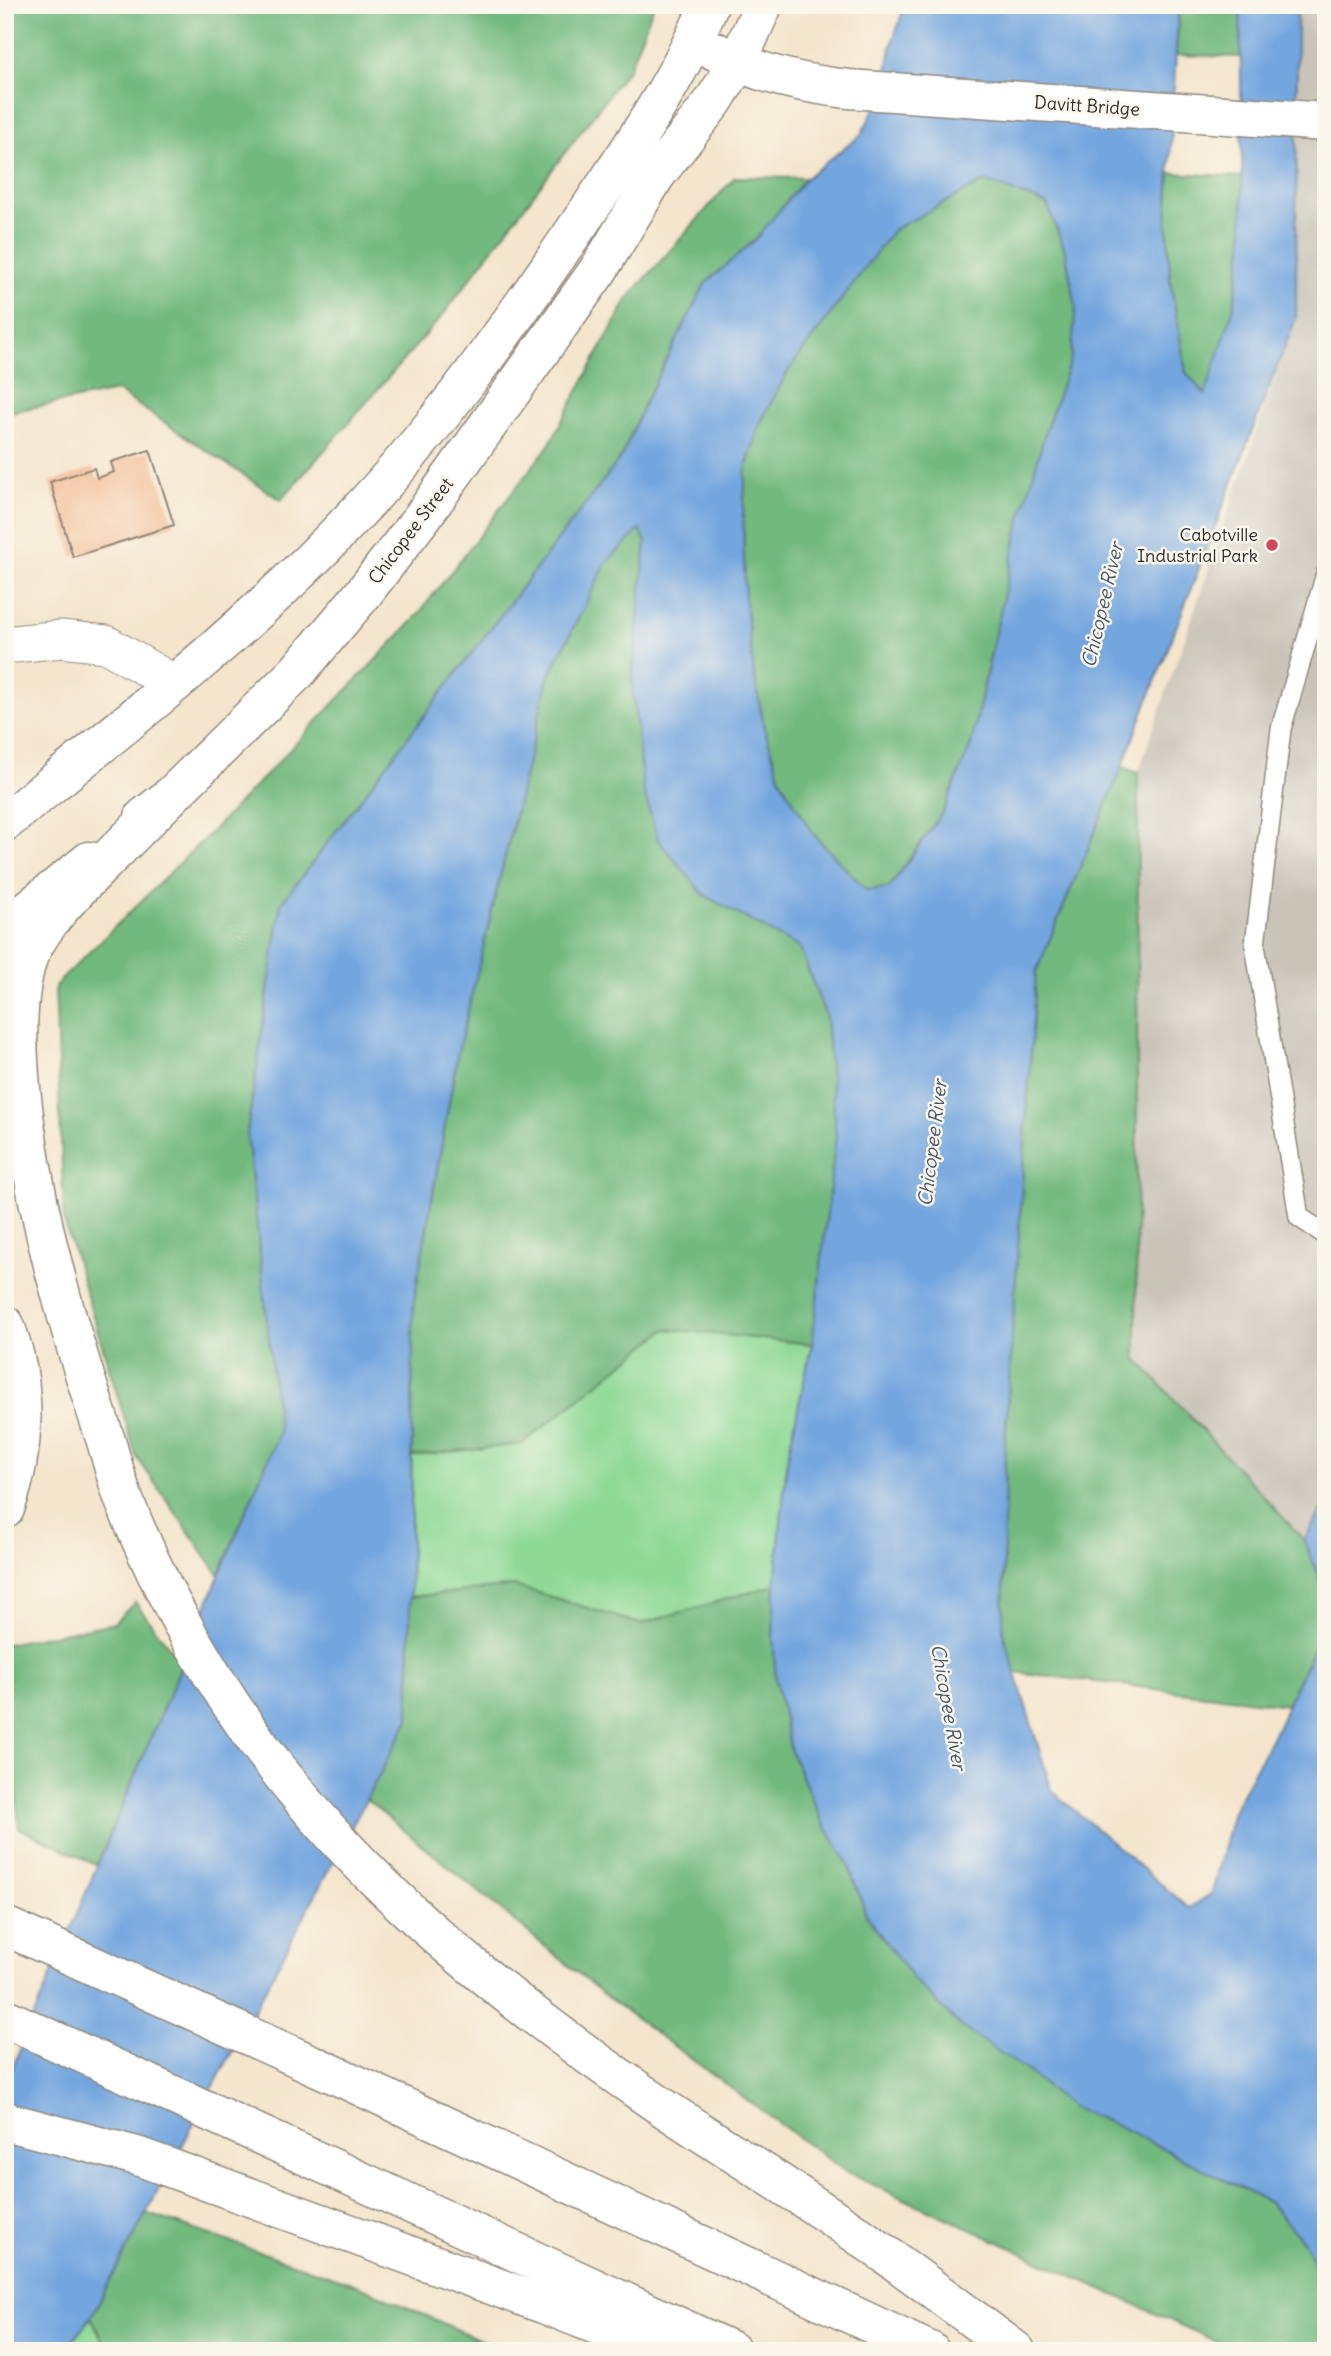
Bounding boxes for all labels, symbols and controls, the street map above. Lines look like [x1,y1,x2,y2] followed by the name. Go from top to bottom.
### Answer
[1034,90,1141,121] street label: Davitt Bridge
[363,473,458,588] street label: Chicopee Street
[1137,523,1258,567] place label: Cabotville Industrial Park
[1264,537,1280,553] marker: Cabotville Industrial Park
[1076,538,1129,670] water label: Chicopee River
[912,1076,952,1208] water label: Chicopee River
[926,1642,972,1774] water label: Chicopee River

